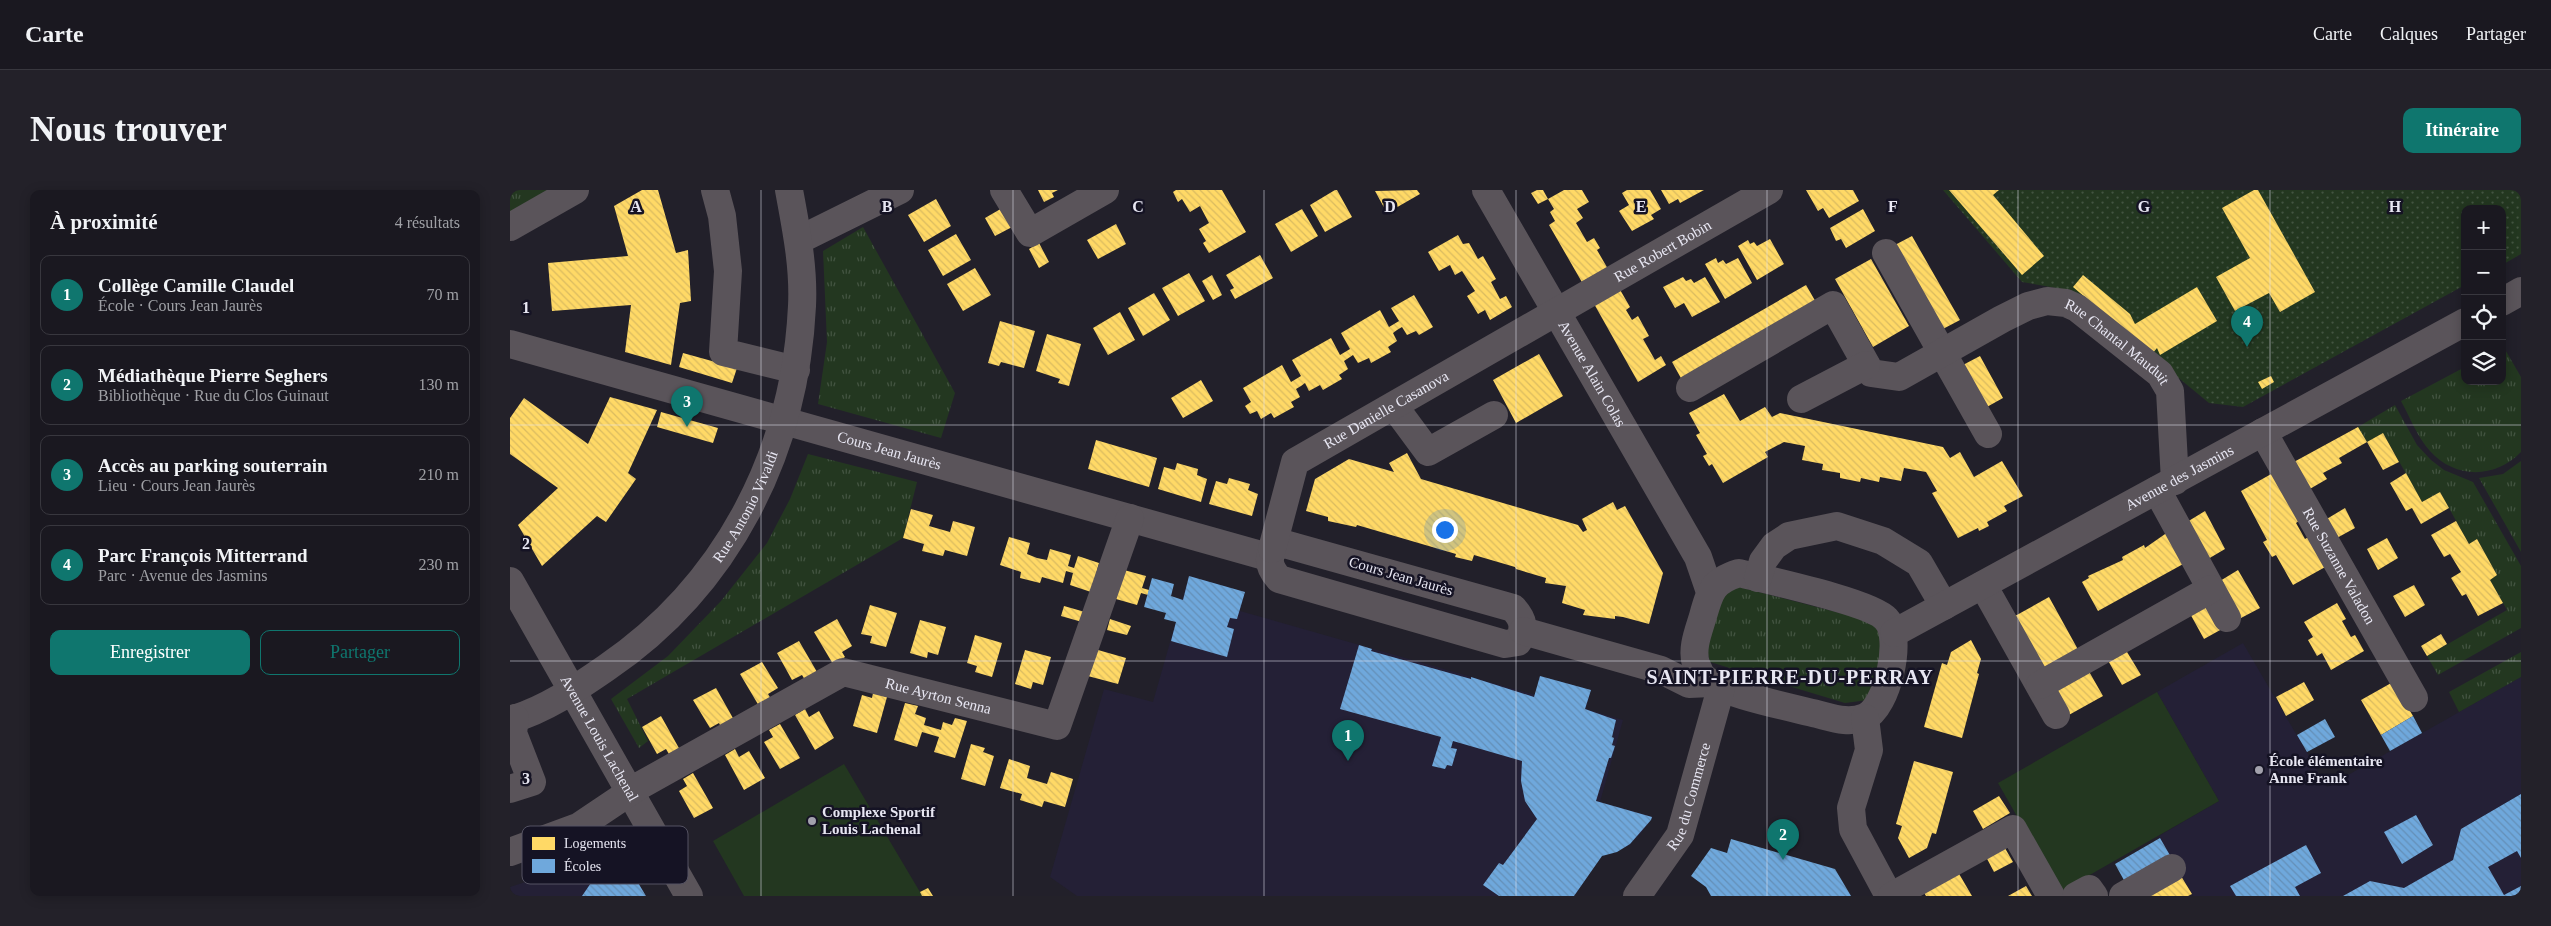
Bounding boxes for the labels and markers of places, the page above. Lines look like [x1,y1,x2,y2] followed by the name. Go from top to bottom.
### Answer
[2231,306,2263,347] pin: 4
[671,386,703,427] pin: 3
[1332,720,1364,761] pin: 1
[2269,753,2383,786] place label: École élémentaire Anne Frank
[2253,764,2265,776] marker: École élémentaire Anne Frank
[822,804,936,837] place label: Complexe Sportif Louis Lachenal
[806,815,818,827] marker: Complexe Sportif Louis Lachenal
[1767,819,1799,860] pin: 2

